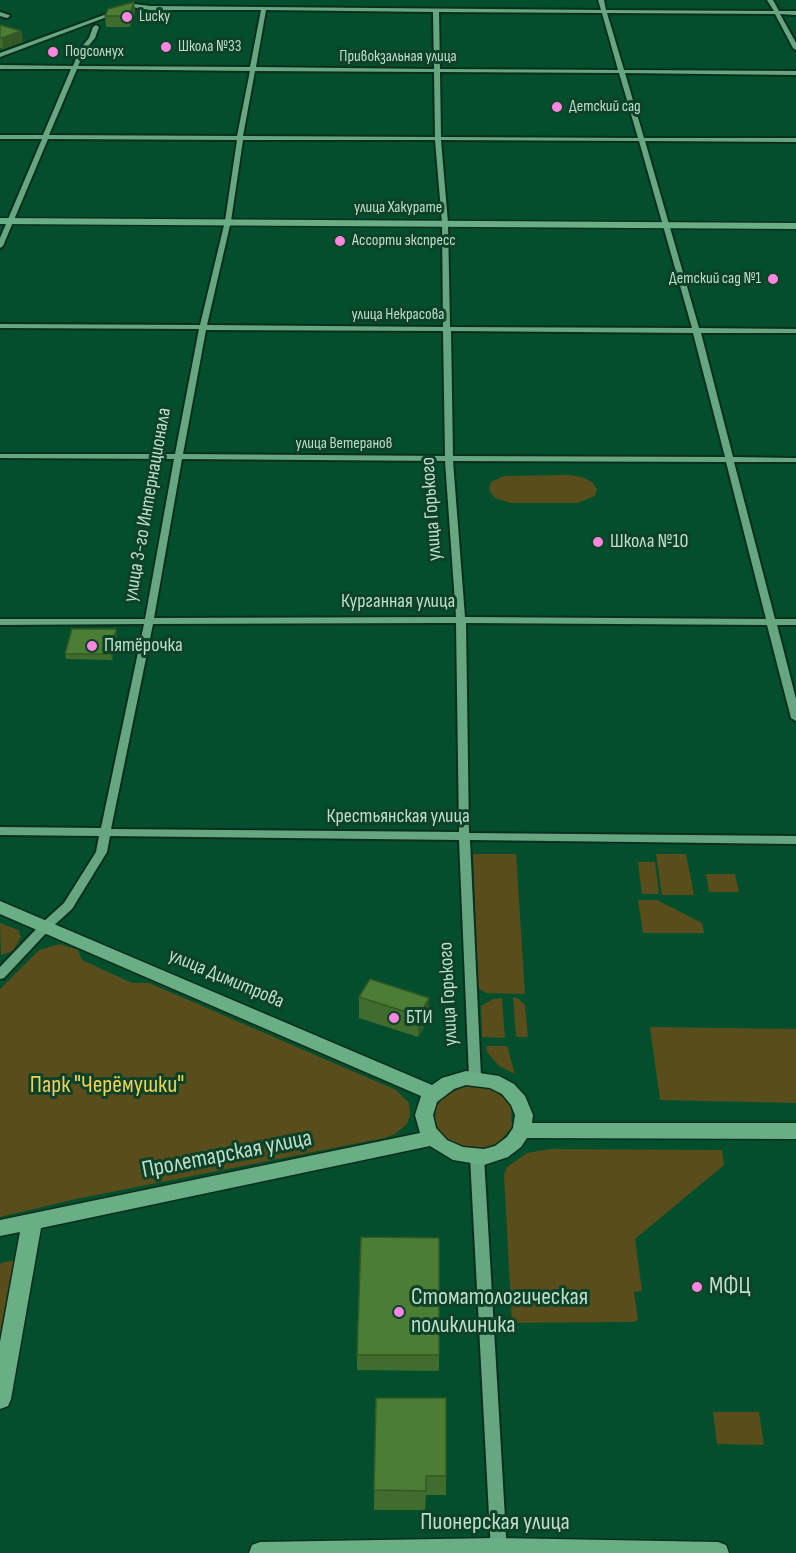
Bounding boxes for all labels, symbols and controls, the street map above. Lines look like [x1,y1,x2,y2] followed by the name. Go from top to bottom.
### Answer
[139,7,170,27] place label: Lucky
[120,10,134,24] marker: Lucky
[178,37,241,57] place label: Школа №33
[159,40,173,54] marker: Школа №33
[65,42,124,62] place label: Подсолнух
[46,45,60,59] marker: Подсолнух
[339,47,457,67] street label: Привокзальная улица
[569,97,641,117] place label: Детский сад
[550,100,564,114] marker: Детский сад
[354,198,442,218] street label: улица Хакурате
[352,231,456,251] place label: Ассорти экспресс
[333,234,347,248] marker: Ассорти экспресс
[669,269,761,289] place label: Детский сад №1
[766,272,780,286] marker: Детский сад №1
[352,305,444,325] street label: улица Некрасова
[119,406,177,604] street label: улица 3-го Интернационала
[296,434,392,454] street label: улица Ветеранов
[416,456,448,562] street label: улица Горького
[610,530,688,554] place label: Школа №10
[591,535,605,549] marker: Школа №10
[341,590,455,614] street label: Курганная улица
[104,634,183,658] place label: Пятёрочка
[85,639,99,653] marker: Пятёрочка
[326,805,470,829] street label: Крестьянская улица
[434,941,464,1047] street label: улица Горького
[164,944,288,1014] street label: улица Димитрова
[406,1006,433,1030] place label: БТИ
[387,1011,401,1025] marker: БТИ
[30,1072,184,1100] park label: Парк "Черёмушки"
[140,1124,314,1186] street label: Пролетарская улица
[709,1273,751,1301] place label: МФЦ
[690,1280,704,1294] marker: МФЦ
[411,1284,588,1340] place label: Стоматологическая поликлиника
[392,1305,406,1319] marker: Стоматологическая поликлиника
[420,1509,570,1537] street label: Пионерская улица

